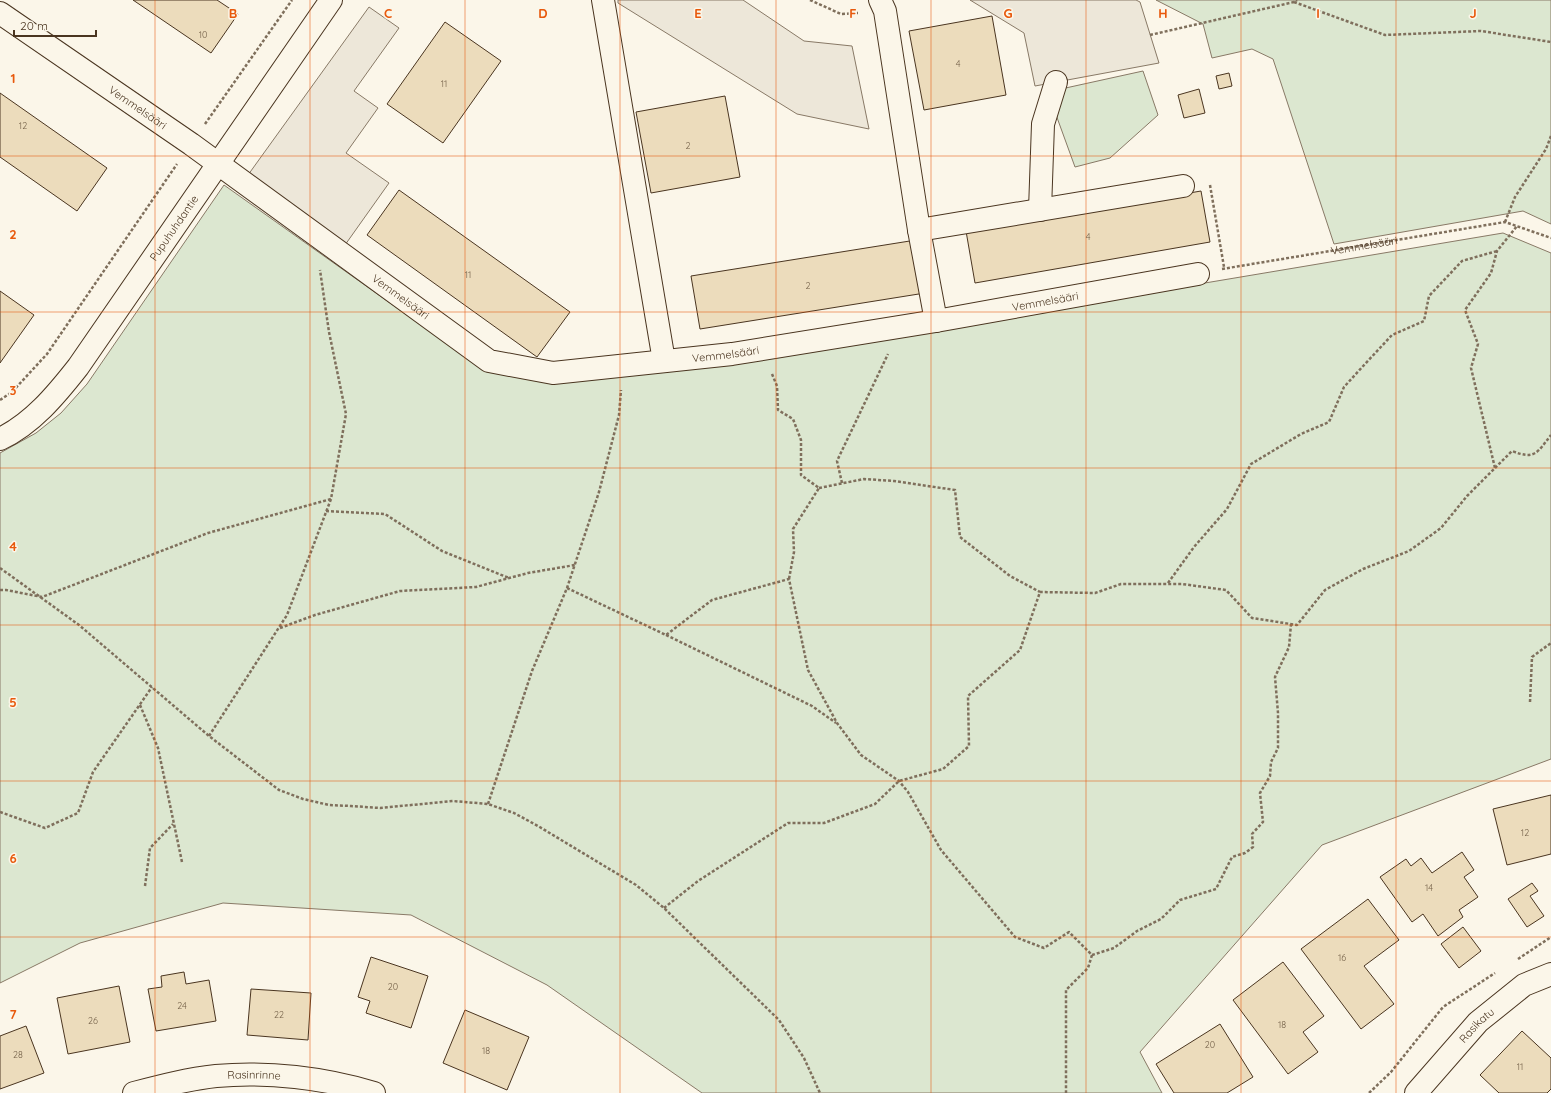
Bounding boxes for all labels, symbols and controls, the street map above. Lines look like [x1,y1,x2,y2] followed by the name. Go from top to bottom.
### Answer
[229,5,237,21] text: B
[384,5,392,21] text: C
[538,5,548,21] text: D
[694,5,702,21] text: E
[849,5,857,21] text: F
[1003,5,1013,21] text: G
[1158,5,1168,21] text: H
[1316,5,1320,21] text: I
[1469,5,1477,21] text: J
[14,12,96,38] scale bar
[20,18,48,33] text: 20 m
[199,29,207,40] house number: 10
[956,58,961,69] house number: 4
[10,70,16,86] text: 1
[441,78,447,89] house number: 11
[106,83,169,132] street label: Vemmelsääri
[19,120,27,131] house number: 12
[686,140,691,151] house number: 2
[146,192,201,263] street label: Pupuhuhdantie
[9,226,17,242] text: 2
[1086,231,1091,242] house number: 4
[1330,233,1398,258] street label: Vemmelsääri
[465,269,471,280] house number: 11
[369,271,432,322] street label: Vemmelsääri
[806,280,811,291] house number: 2
[1011,289,1080,314] street label: Vemmelsääri
[691,343,760,365] street label: Vemmelsääri
[10,382,17,398] text: 3
[9,538,17,554] text: 4
[9,694,17,710] text: 5
[1521,827,1529,838] house number: 12
[9,850,17,866] text: 6
[1425,882,1433,893] house number: 14
[1338,952,1346,963] house number: 16
[388,981,398,992] house number: 20
[177,1000,187,1011] house number: 24
[1456,1005,1497,1046] street label: Rasikatu
[9,1006,17,1022] text: 7
[274,1009,284,1020] house number: 22
[88,1015,98,1026] house number: 26
[1278,1019,1286,1030] house number: 18
[1205,1039,1215,1050] house number: 20
[482,1045,490,1056] house number: 18
[13,1049,23,1060] house number: 28
[1517,1061,1523,1072] house number: 11
[227,1067,281,1083] street label: Rasinrinne

